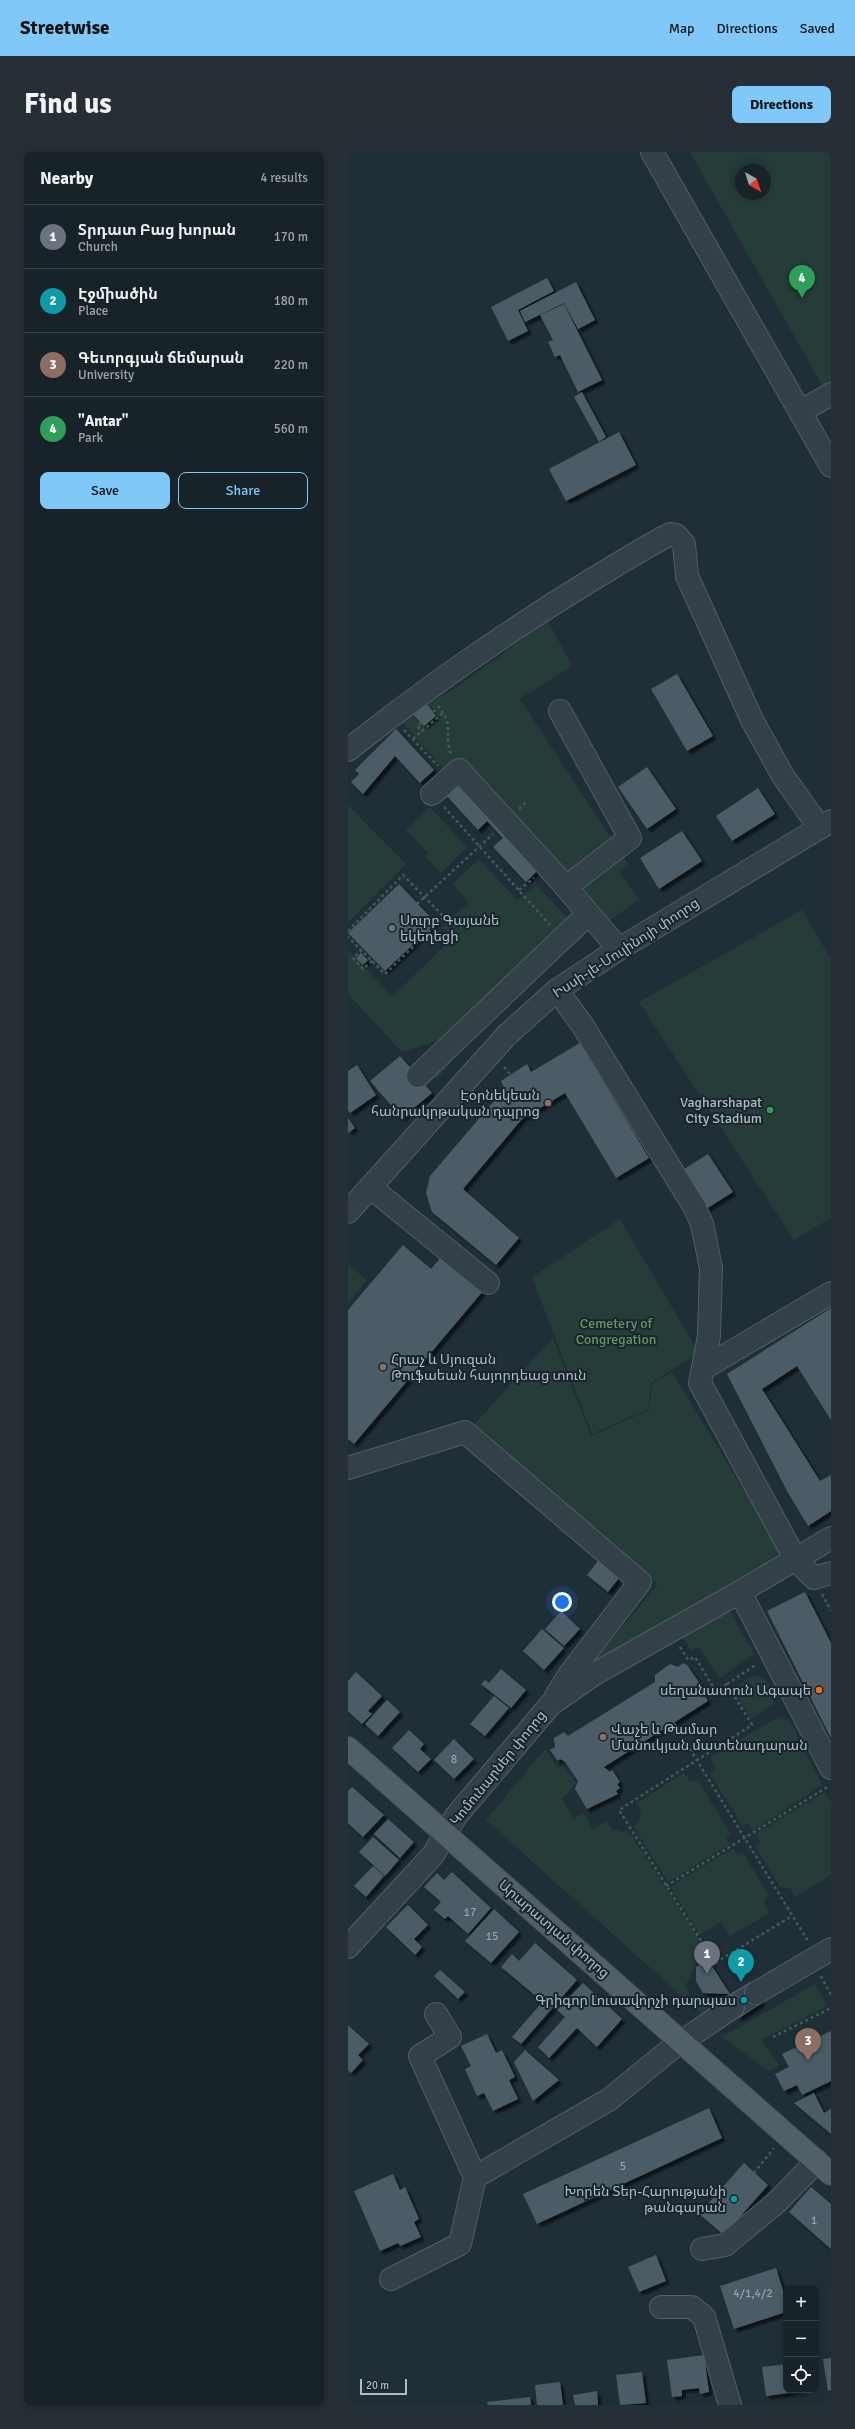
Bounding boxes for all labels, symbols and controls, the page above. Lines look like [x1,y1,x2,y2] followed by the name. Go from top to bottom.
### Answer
[20,16,110,40] text: Streetwise
[669,20,695,37] text: Map
[717,20,778,37] text: Directions
[800,20,835,37] text: Saved
[732,86,831,123] button: Directions
[24,87,112,121] text: Find us
[735,164,771,200] north arrow
[40,168,93,189] text: Nearby
[260,170,308,186] text: 4 results
[78,221,236,239] text: Տրդատ Բաց խորան
[49,229,57,245] text: 1
[274,229,308,245] text: 170 m
[78,239,118,255] text: Church
[789,265,815,298] pin: 4
[78,285,158,303] text: Էջմիածին
[49,293,57,309] text: 2
[274,293,308,309] text: 180 m
[78,303,108,319] text: Place
[78,349,244,367] text: Գեւորգյան ճեմարան
[49,357,57,373] text: 3
[274,357,308,373] text: 220 m
[78,367,134,383] text: University
[78,412,128,430] text: "Antar"
[49,421,57,437] text: 4
[274,421,308,437] text: 560 m
[78,430,103,446] text: Park
[40,472,170,509] button: Save
[178,472,308,509] button: Share
[550,894,702,1002] street label: Իսսի-լե-Մուլինոյի փողոց
[400,912,499,945] place label: Սուրբ Գայանե եկեղեցի
[387,923,397,933] marker: Սուրբ Գայանե եկեղեցի
[371,1087,540,1120] place label: Էօրնեկեան հանրակրթական դպրոց
[680,1094,762,1127] place label: Vagharshapat City Stadium
[543,1098,553,1108] marker: Էօրնեկեան հանրակրթական դպրոց
[765,1105,775,1115] marker: Vagharshapat City Stadium
[576,1315,656,1348] park label: Cemetery of Congregation
[391,1351,587,1384] place label: Հրաչ և Սյուզան Թուֆաեան հայորդեաց տուն
[378,1362,388,1372] marker: Հրաչ և Սյուզան Թուֆաեան հայորդեաց տուն
[552,1592,572,1612] your location
[660,1682,811,1699] place label: սեղանատուն Ագապե
[814,1685,824,1695] marker: սեղանատուն Ագապե
[446,1707,550,1829] street label: Կոմունարներ փողոց
[611,1721,808,1754] place label: Վաչե և Թամար Մանուկյան մատենադարան
[598,1732,608,1742] marker: Վաչե և Թամար Մանուկյան մատենադարան
[451,1752,457,1767] house number: 8
[495,1876,613,1982] street label: Արարատյան փողոց
[464,1905,476,1920] house number: 17
[486,1929,498,1944] house number: 15
[694,1941,720,1974] pin: 1
[728,1949,754,1982] pin: 2
[535,1992,736,2009] place label: Գրիգոր Լուսավորչի դարպաս
[739,1995,749,2005] marker: Գրիգոր Լուսավորչի դարպաս
[795,2028,821,2061] pin: 3
[620,2159,626,2174] house number: 5
[565,2183,726,2216] place label: Խորեն Տեր-Հարությանի թանգարան
[729,2194,739,2204] marker: Խորեն Տեր-Հարությանի թանգարան
[811,2213,817,2228] house number: 1
[783,2285,819,2393] map controls
[783,2285,819,2321] button: +
[733,2286,773,2301] house number: 4/1,4/2
[783,2321,819,2357] button: −
[783,2357,819,2393] button: locate
[360,2377,407,2396] scale bar
[366,2379,389,2392] text: 20 m

